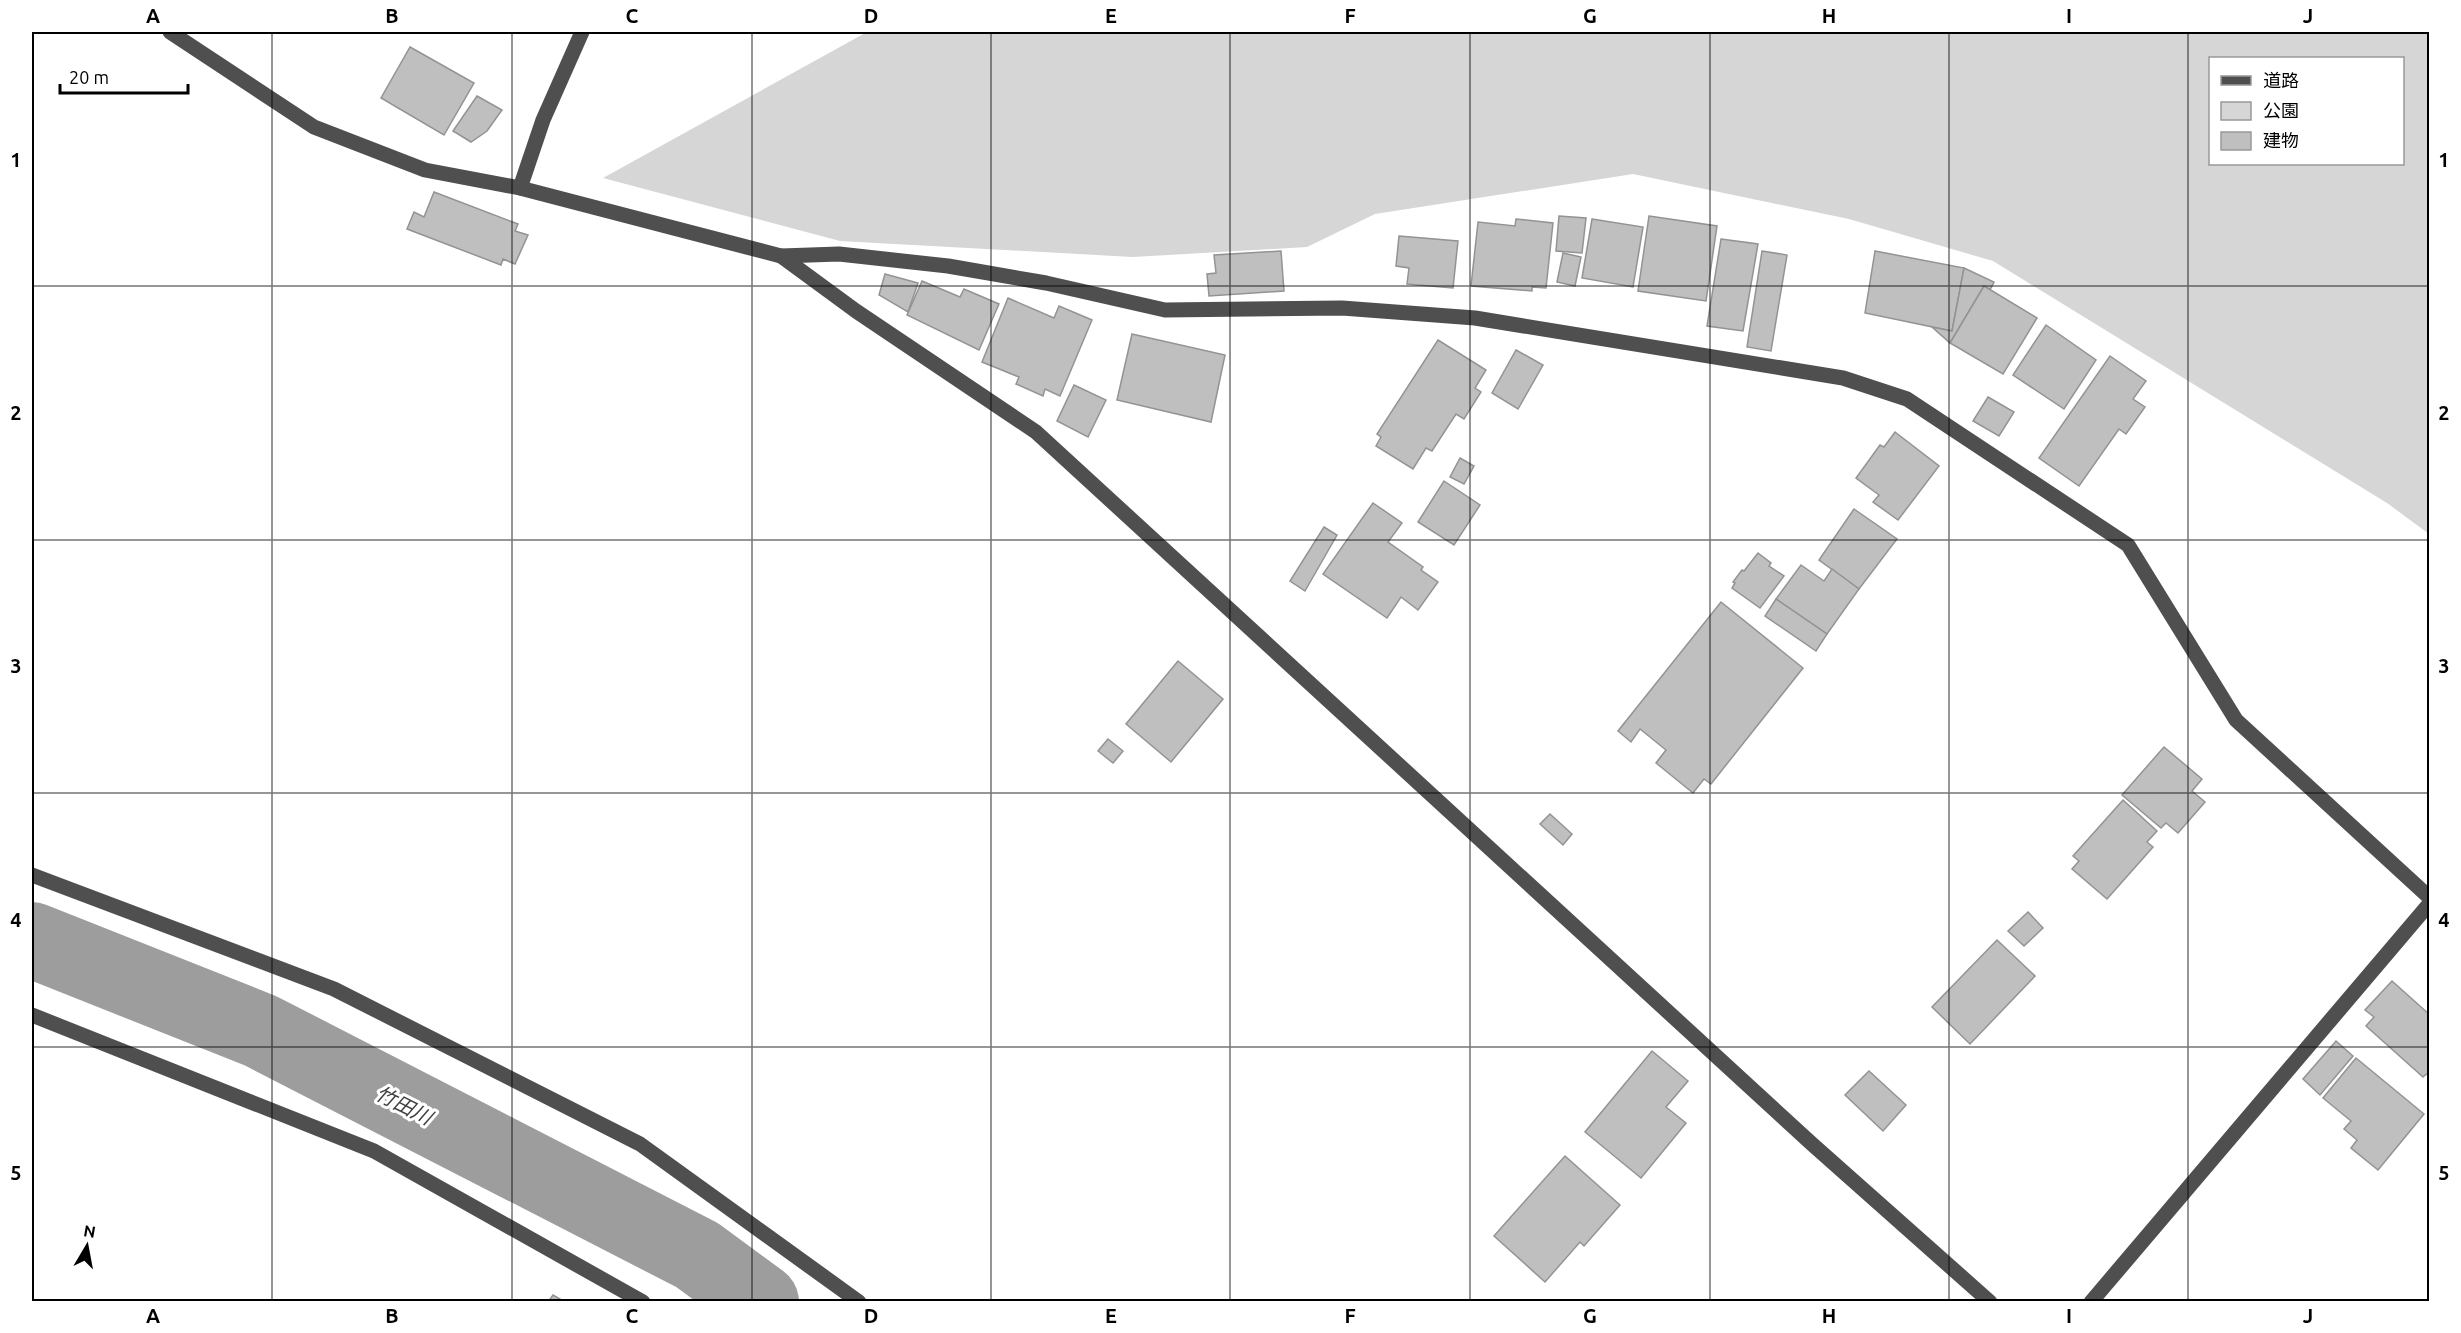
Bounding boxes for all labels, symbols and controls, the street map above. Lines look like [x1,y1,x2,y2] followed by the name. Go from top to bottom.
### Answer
[146,4,160,27] text: A
[385,4,399,27] text: B
[626,4,639,27] text: C
[864,4,878,27] text: D
[1105,4,1117,27] text: E
[1344,4,1356,27] text: F
[1583,4,1597,27] text: G
[1822,4,1836,27] text: H
[2066,4,2072,27] text: I
[2303,4,2313,27] text: J
[60,57,188,95] scale bar
[2209,57,2404,165] legend
[69,67,109,87] text: 20 m
[2263,70,2299,90] text: 道路
[2263,100,2299,120] text: 公園
[2263,130,2299,150] text: 建物
[10,148,22,171] text: 1
[2438,148,2450,171] text: 1
[10,401,22,424] text: 2
[2438,401,2450,424] text: 2
[10,654,22,677] text: 3
[2438,654,2450,677] text: 3
[10,908,22,931] text: 4
[2438,908,2450,931] text: 4
[372,1081,438,1130] water label: 竹田川
[10,1161,22,1184] text: 5
[2438,1161,2450,1184] text: 5
[57,1216,117,1276] north arrow
[82,1221,97,1241] text: N
[146,1304,160,1327] text: A
[385,1304,399,1327] text: B
[626,1304,639,1327] text: C
[864,1304,878,1327] text: D
[1105,1304,1117,1327] text: E
[1344,1304,1356,1327] text: F
[1583,1304,1597,1327] text: G
[1822,1304,1836,1327] text: H
[2066,1304,2072,1327] text: I
[2303,1304,2313,1327] text: J

